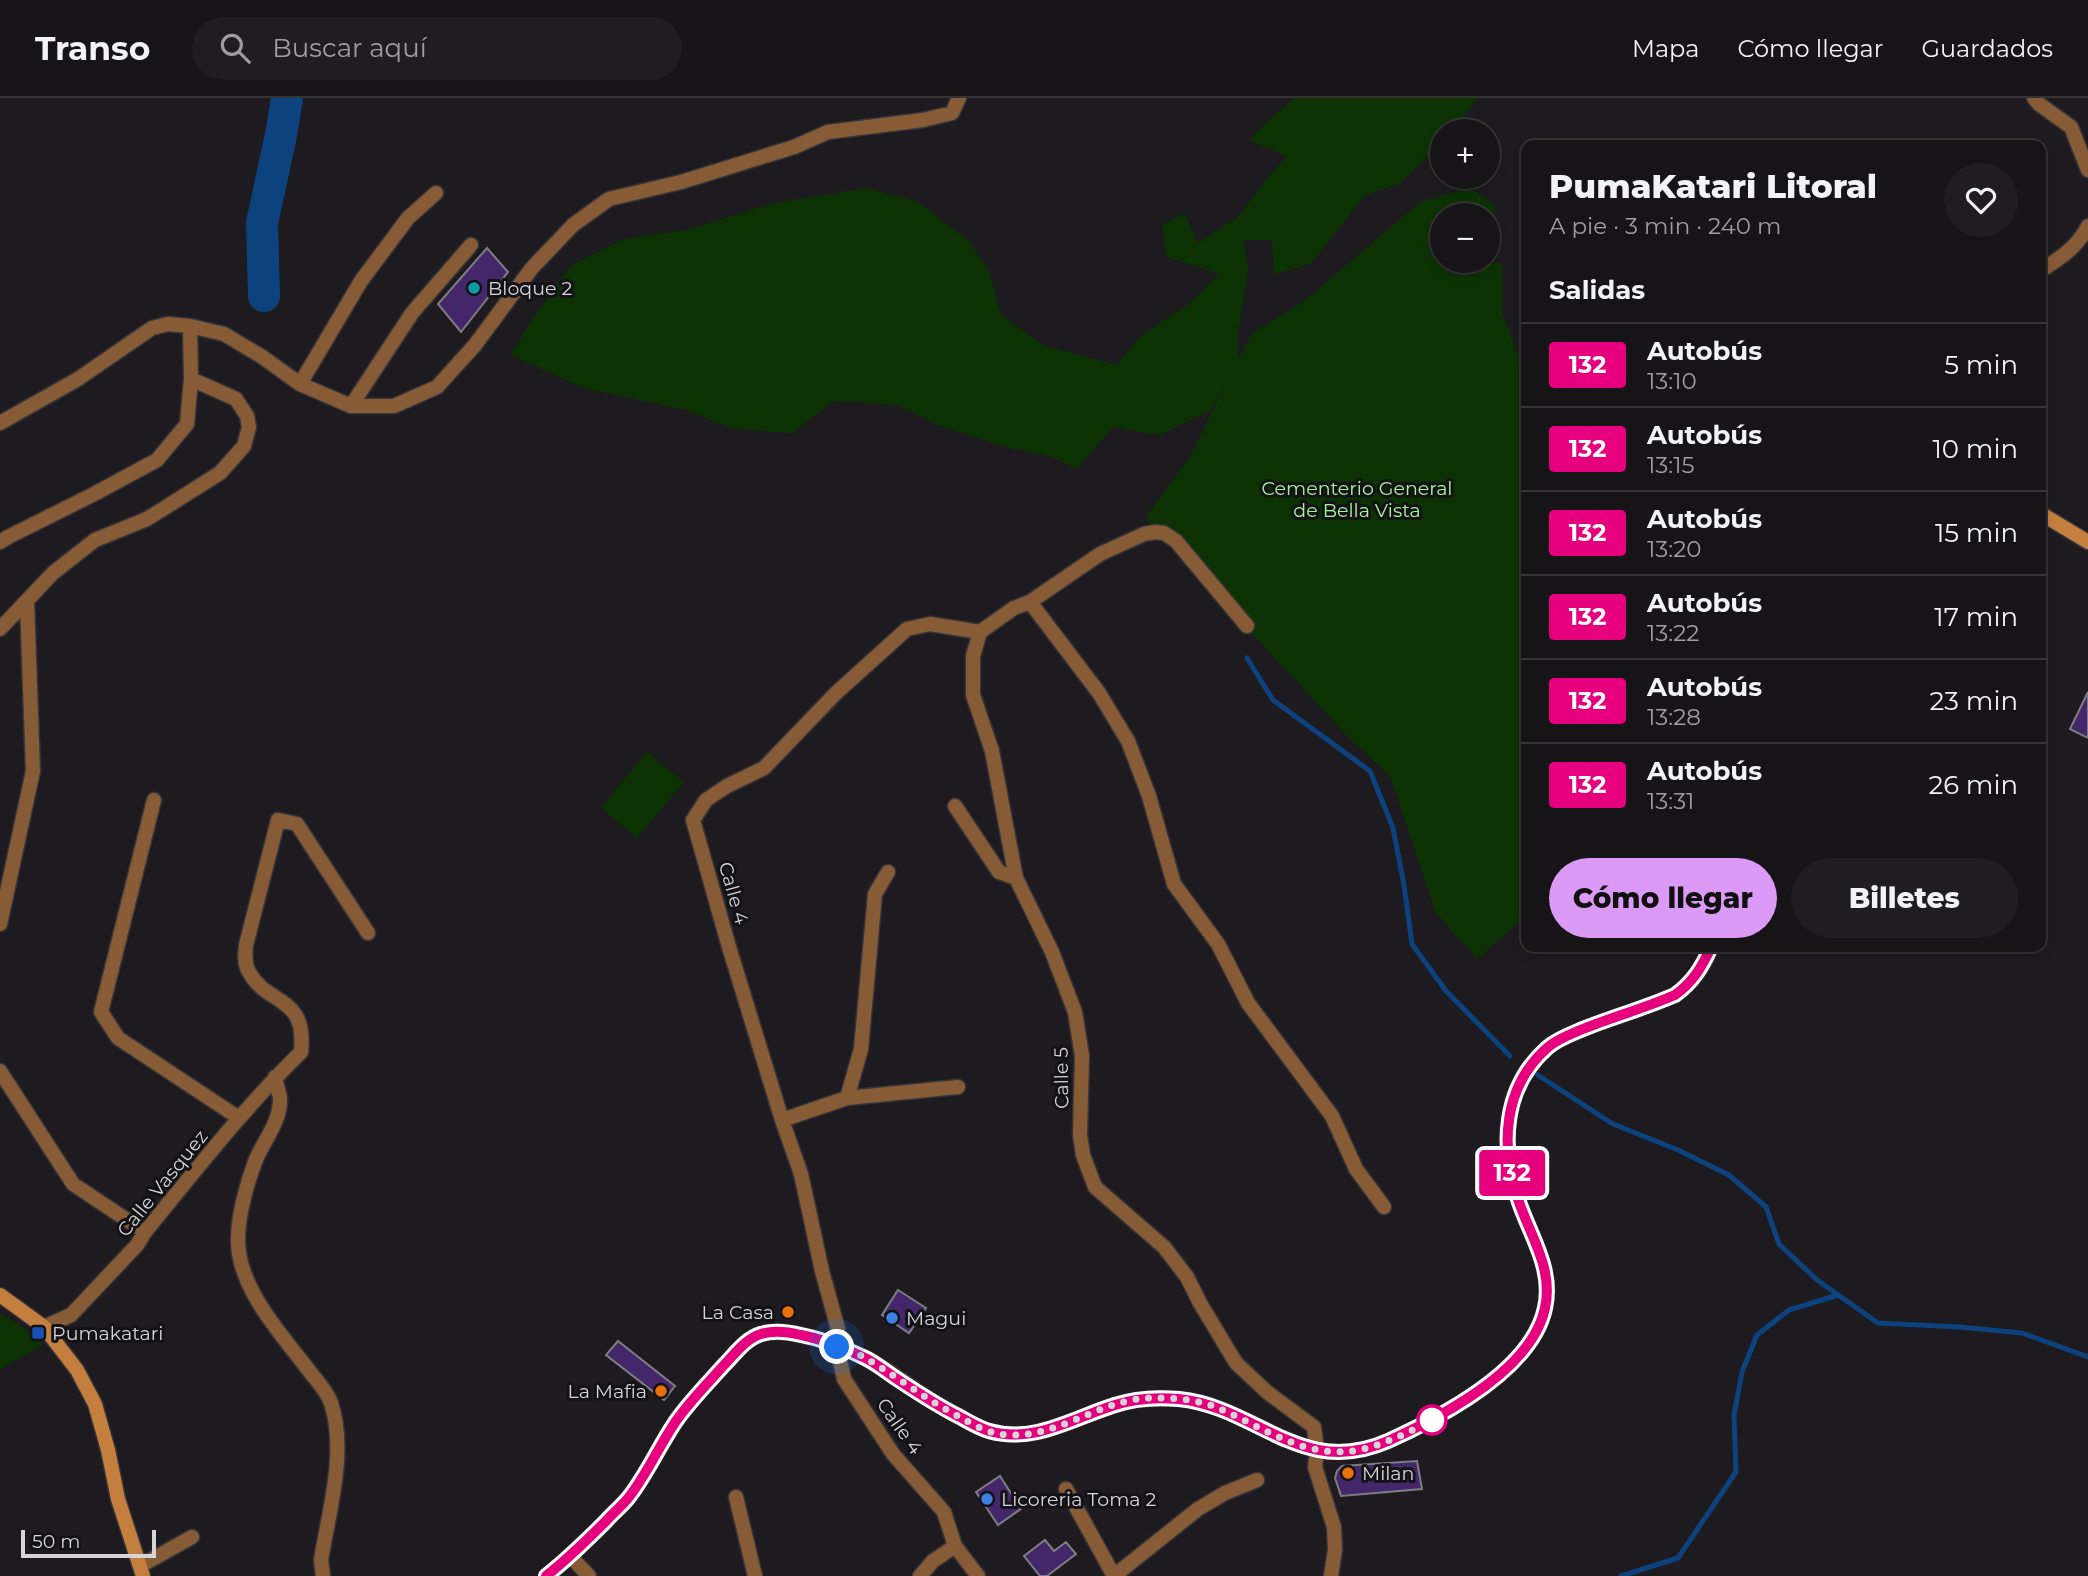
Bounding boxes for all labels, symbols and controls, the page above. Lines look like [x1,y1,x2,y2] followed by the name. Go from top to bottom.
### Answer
[192,17,682,80] search box
[35,28,150,68] text: Transo
[216,29,254,67] icon: search
[272,32,427,64] text: Buscar aquí
[1632,34,1699,63] text: Mapa
[1737,34,1883,63] text: Cómo llegar
[1921,34,2053,63] text: Guardados
[1430,119,1500,273] map controls
[1430,119,1500,189] button: +
[1944,163,2018,237] button: heart
[1549,166,1877,206] text: PumaKatari Litoral
[1430,203,1500,273] button: −
[1549,212,1781,240] text: A pie · 3 min · 240 m
[1549,274,1645,306] text: Salidas
[488,277,572,300] place label: Bloque 2
[466,280,482,296] marker: Bloque 2
[1647,335,1762,367] text: Autobús
[1944,349,2018,381] text: 5 min
[1569,350,1606,379] text: 132
[1647,367,1697,395] text: 13:10
[1647,419,1762,451] text: Autobús
[1932,433,2018,465] text: 10 min
[1569,434,1606,463] text: 132
[1647,451,1694,479] text: 13:15
[1262,477,1452,522] park label: Cementerio General de Bella Vista
[1647,503,1762,535] text: Autobús
[1935,517,2018,549] text: 15 min
[1569,518,1606,547] text: 132
[1647,535,1701,563] text: 13:20
[1647,587,1762,619] text: Autobús
[1934,601,2018,633] text: 17 min
[1569,602,1606,631] text: 132
[1647,619,1699,647] text: 13:22
[1647,671,1762,703] text: Autobús
[1930,685,2018,717] text: 23 min
[1569,686,1606,715] text: 132
[1647,703,1701,731] text: 13:28
[1647,755,1762,787] text: Autobús
[1928,769,2018,801] text: 26 min
[1569,770,1606,799] text: 132
[1647,787,1694,815] text: 13:31
[1549,858,1777,938] button: Cómo llegar
[1791,858,2018,938] button: Billetes
[714,859,753,927] street label: Calle 4
[1049,1047,1074,1109] street label: Calle 5
[112,1125,212,1241] street label: Calle Vasquez
[1472,1150,1552,1196] line badge: 132
[1493,1158,1531,1187] text: 132
[702,1301,774,1324] place label: La Casa
[780,1304,796,1320] marker: La Casa
[906,1307,966,1330] place label: Magui
[884,1310,900,1326] marker: Magui
[52,1322,163,1345] place label: Pumakatari
[30,1325,46,1341] marker: Pumakatari
[819,1329,854,1364] your location
[567,1380,647,1403] place label: La Mafia
[653,1383,669,1399] marker: La Mafia
[872,1394,928,1459] street label: Calle 4
[1417,1405,1447,1435] unlabelled marker
[1362,1462,1414,1485] place label: Milan
[1340,1465,1356,1481] marker: Milan
[1001,1488,1156,1511] place label: Licoreria Toma 2
[979,1491,995,1507] marker: Licoreria Toma 2
[21,1527,156,1559] scale bar
[32,1530,80,1553] text: 50 m

